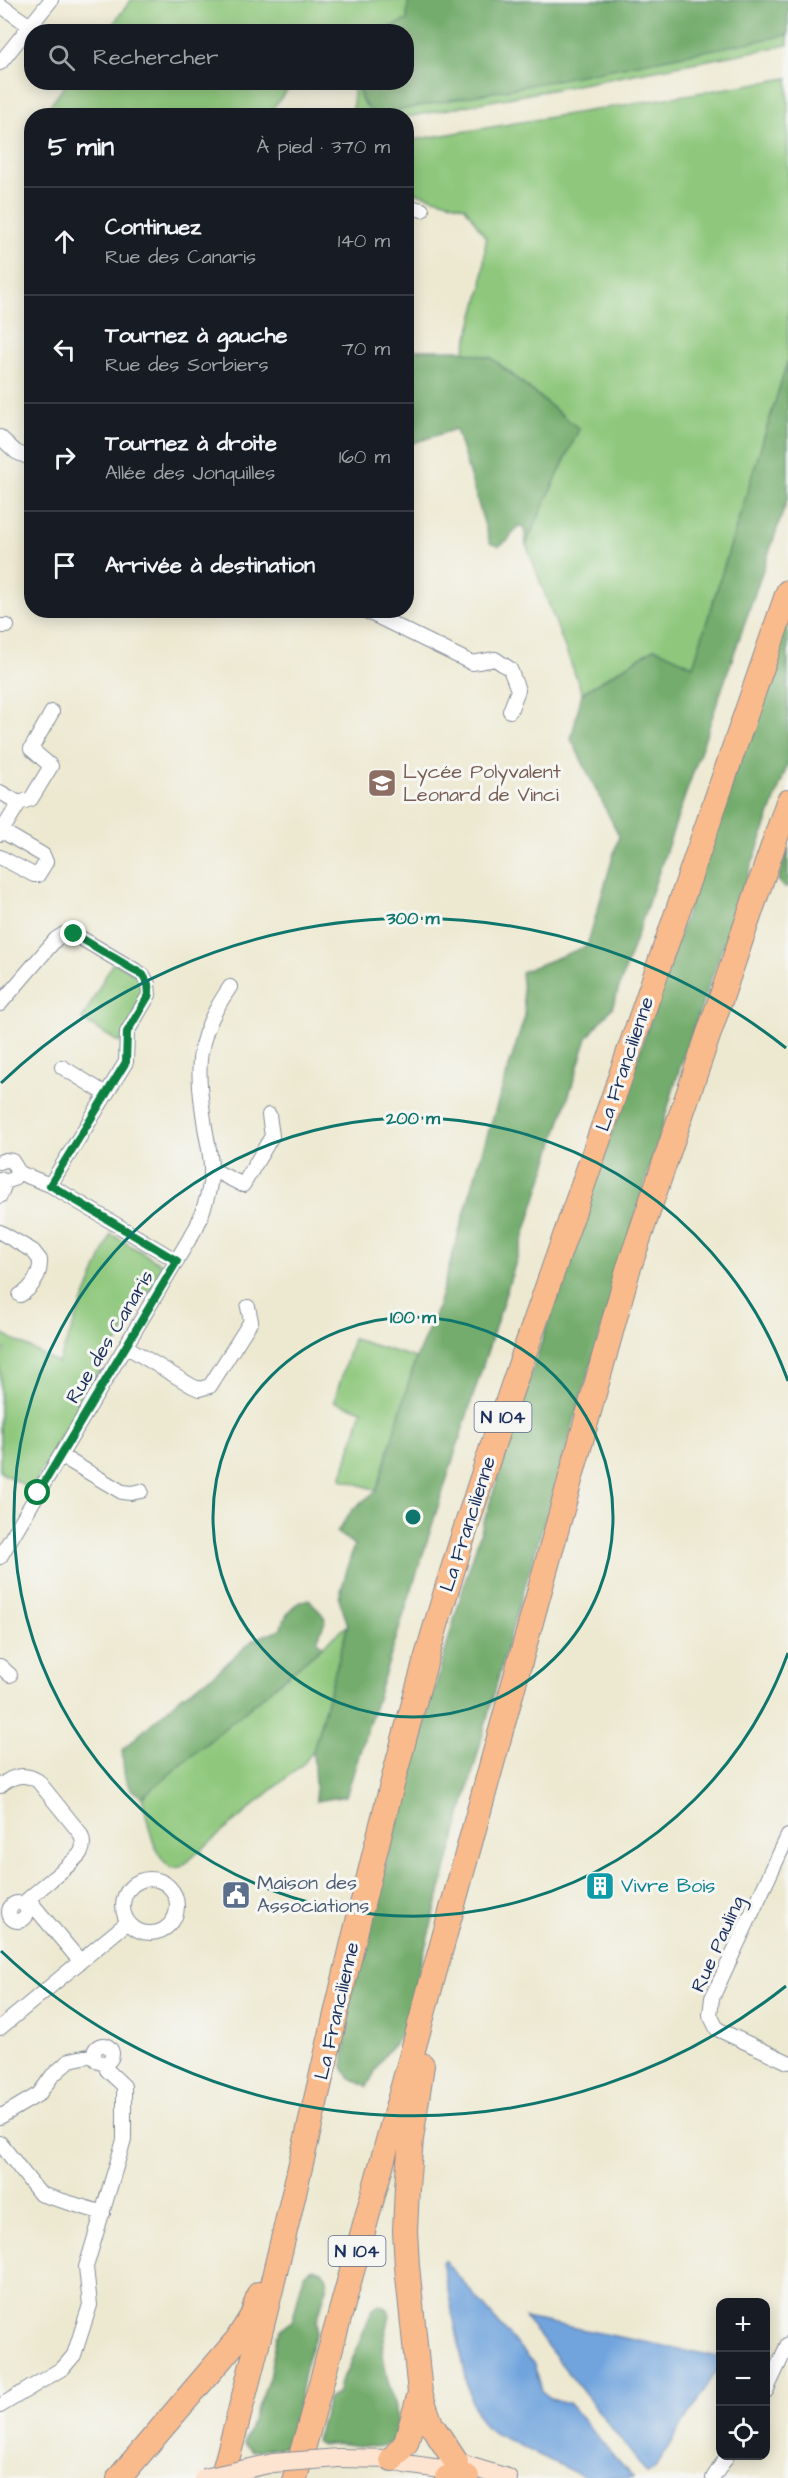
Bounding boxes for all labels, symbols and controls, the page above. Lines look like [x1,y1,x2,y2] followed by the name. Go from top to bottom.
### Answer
[24,24,414,90] search box
[45,41,78,74] icon: search
[93,42,218,73] text: Rechercher
[48,129,114,165] text: 5 min
[256,133,390,161] text: À pied · 370 m
[105,212,201,243] text: Continuez
[48,225,81,258] icon: ahead
[338,227,390,255] text: 140 m
[105,243,256,271] text: Rue des Canaris
[105,320,287,351] text: Tournez à gauche
[48,333,81,366] icon: left
[342,335,390,363] text: 70 m
[105,351,269,379] text: Rue des Sorbiers
[105,428,277,459] text: Tournez à droite
[48,441,81,474] icon: right
[339,443,390,471] text: 160 m
[105,459,275,487] text: Allée des Jonquilles
[48,549,81,582] icon: arrive
[105,550,315,581] text: Arrivée à destination
[403,758,561,809] place label: Lycée Polyvalent Leonard de Vinci
[366,767,398,799] school or university icon: Lycée Polyvalent Leonard de Vinci
[385,906,441,931] text: 300 m
[60,920,86,946] route end
[589,993,661,1135] street label: La Francilienne
[385,1106,441,1131] text: 200 m
[59,1265,161,1409] street label: Rue des Canaris
[390,1305,437,1330] text: 100 m
[474,1402,532,1432] road number: N 104
[433,1453,503,1595] street label: La Francilienne
[24,1479,50,1505] route start
[403,1507,423,1527] centre of rings
[257,1869,369,1920] place label: Maison des Associations
[584,1870,616,1902] building icon: Vivre Bois
[621,1872,715,1900] place label: Vivre Bois
[220,1879,252,1911] public building icon: Maison des Associations
[684,1891,753,1997] street label: Rue Pauling
[308,1939,366,2083] street label: La Francilienne
[328,2236,386,2266] road number: N 104
[716,2298,770,2460] map controls
[716,2298,770,2352] button: +
[716,2352,770,2406] button: −
[716,2406,770,2460] button: locate

